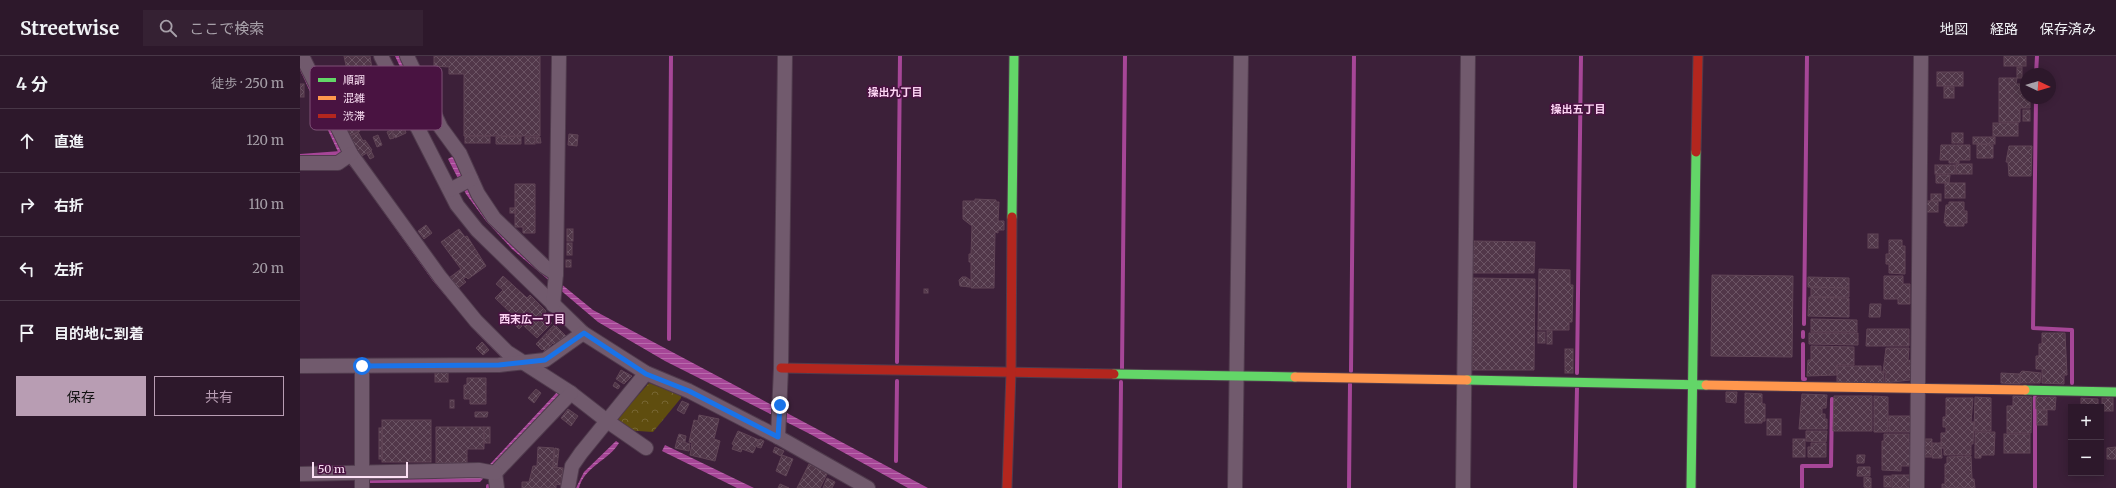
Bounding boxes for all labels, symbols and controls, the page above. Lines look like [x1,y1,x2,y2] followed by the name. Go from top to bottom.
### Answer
[143,10,423,46] search box
[20,16,119,40] text: Streetwise
[157,17,179,39] icon: search
[189,19,264,38] text: ここで検索
[1940,20,1968,38] text: 地図
[1990,20,2018,38] text: 経路
[2040,20,2096,38] text: 保存済み
[310,66,442,130] legend
[2020,68,2056,104] north arrow
[16,73,48,95] text: 4 分
[343,73,365,87] text: 順調
[211,75,284,92] text: 徒歩 · 250 m
[868,85,923,99] district label: 操出九丁目
[343,91,365,105] text: 混雑
[1551,102,1606,116] district label: 操出五丁目
[343,109,365,123] text: 渋滞
[16,130,38,152] icon: ahead
[54,132,84,151] text: 直進
[246,132,284,149] text: 120 m
[16,194,38,216] icon: right
[54,196,84,215] text: 右折
[249,196,284,213] text: 110 m
[16,258,38,280] icon: left
[54,260,84,279] text: 左折
[252,260,284,277] text: 20 m
[499,312,565,326] district label: 西末広一丁目
[16,322,38,344] icon: arrive
[54,324,144,343] text: 目的地に到着
[353,357,371,375] route start
[16,376,146,416] button: 保存
[154,376,284,416] button: 共有
[771,396,789,414] route end
[2068,404,2104,476] map controls
[2068,404,2104,440] button: +
[2068,440,2104,476] button: −
[312,460,408,479] scale bar
[318,462,345,476] text: 50 m

